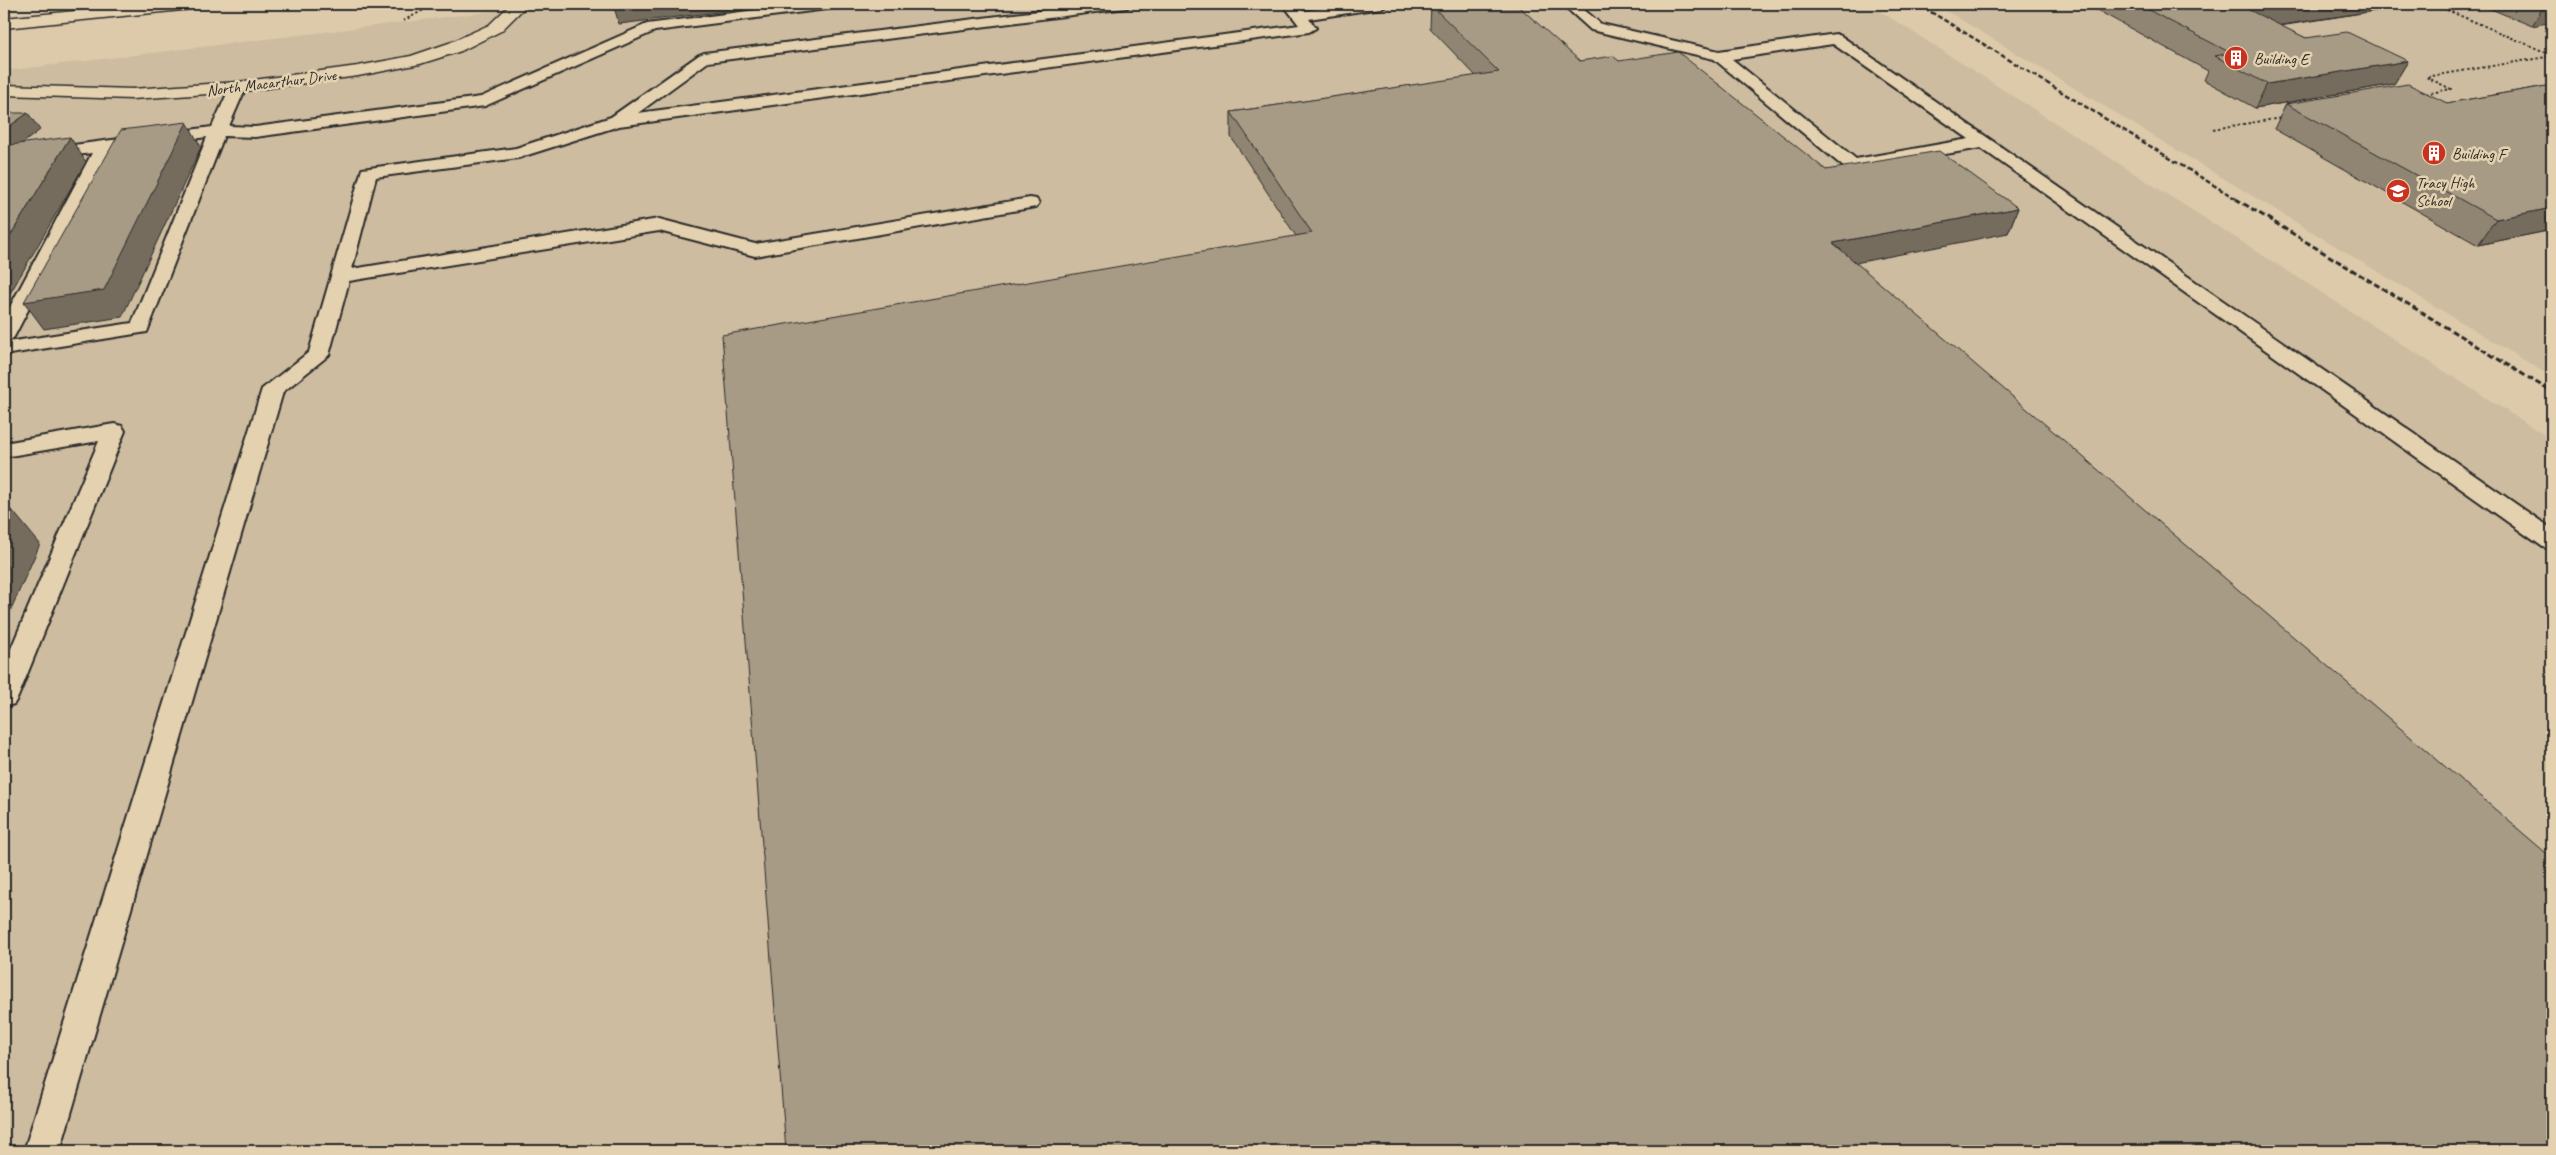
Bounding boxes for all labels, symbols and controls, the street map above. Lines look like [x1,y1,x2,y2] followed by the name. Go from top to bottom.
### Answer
[2223,45,2249,71] building icon: Building E
[2254,49,2311,69] place label: Building E
[205,65,339,101] street label: North Macarthur Drive
[2421,140,2447,166] building icon: Building F
[2452,144,2509,164] place label: Building F
[2416,173,2475,211] place label: Tracy High School
[2385,178,2411,204] school or university icon: Tracy High School

